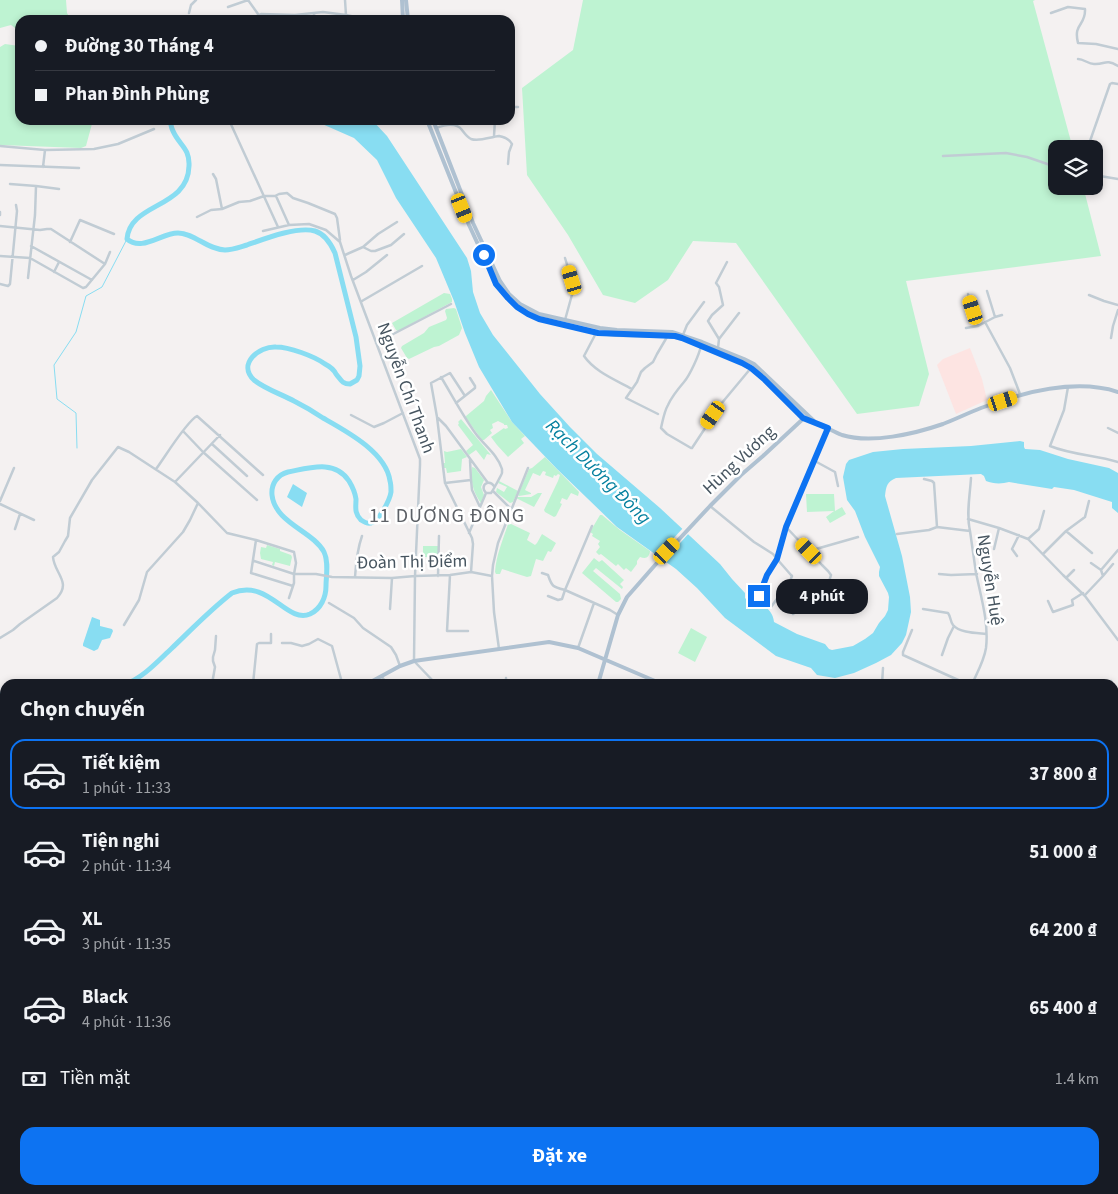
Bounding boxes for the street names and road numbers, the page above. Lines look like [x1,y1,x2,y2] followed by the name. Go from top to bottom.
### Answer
[371,319,441,457] street label: Nguyễn Chí Thanh
[697,420,781,500] street label: Hùng Vương
[970,533,1010,627] street label: Nguyễn Huệ
[356,549,468,575] street label: Đoàn Thị Điểm

